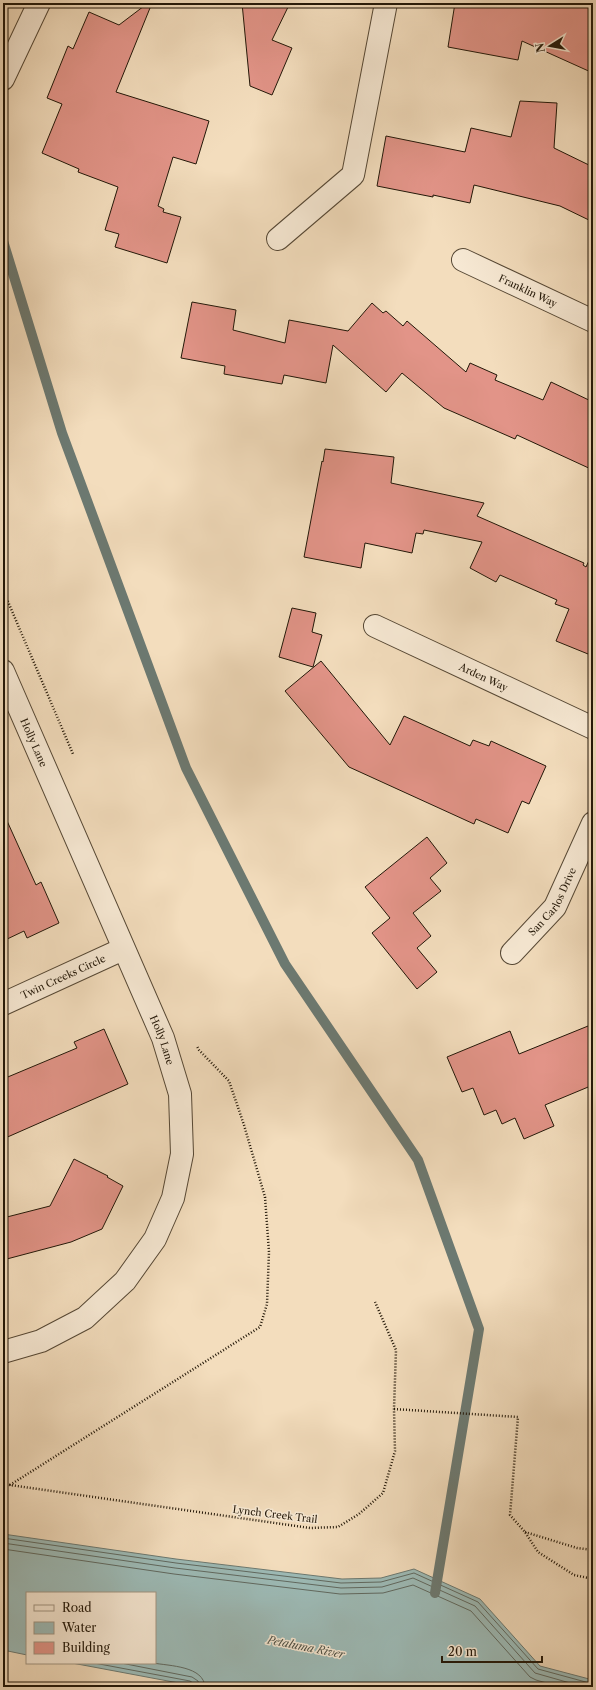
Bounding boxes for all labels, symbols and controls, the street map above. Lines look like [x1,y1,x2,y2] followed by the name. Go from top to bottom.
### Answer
[530,26,570,66] north arrow
[532,41,548,54] text: N
[497,272,560,311] street label: Franklin Way
[456,660,510,694] street label: Arden Way
[17,716,50,769] street label: Holly Lane
[526,865,579,939] street label: San Carlos Drive
[19,952,108,1002] street label: Twin Creeks Circle
[147,1013,177,1067] street label: Holly Lane
[232,1503,318,1526] street label: Lynch Creek Trail
[26,1592,156,1664] legend
[62,1600,92,1615] text: Road
[61,1620,96,1635] text: Water
[265,1632,347,1662] water label: Petaluma River
[442,1638,542,1664] scale bar
[62,1640,110,1655] text: Building
[448,1644,477,1659] text: 20 m

